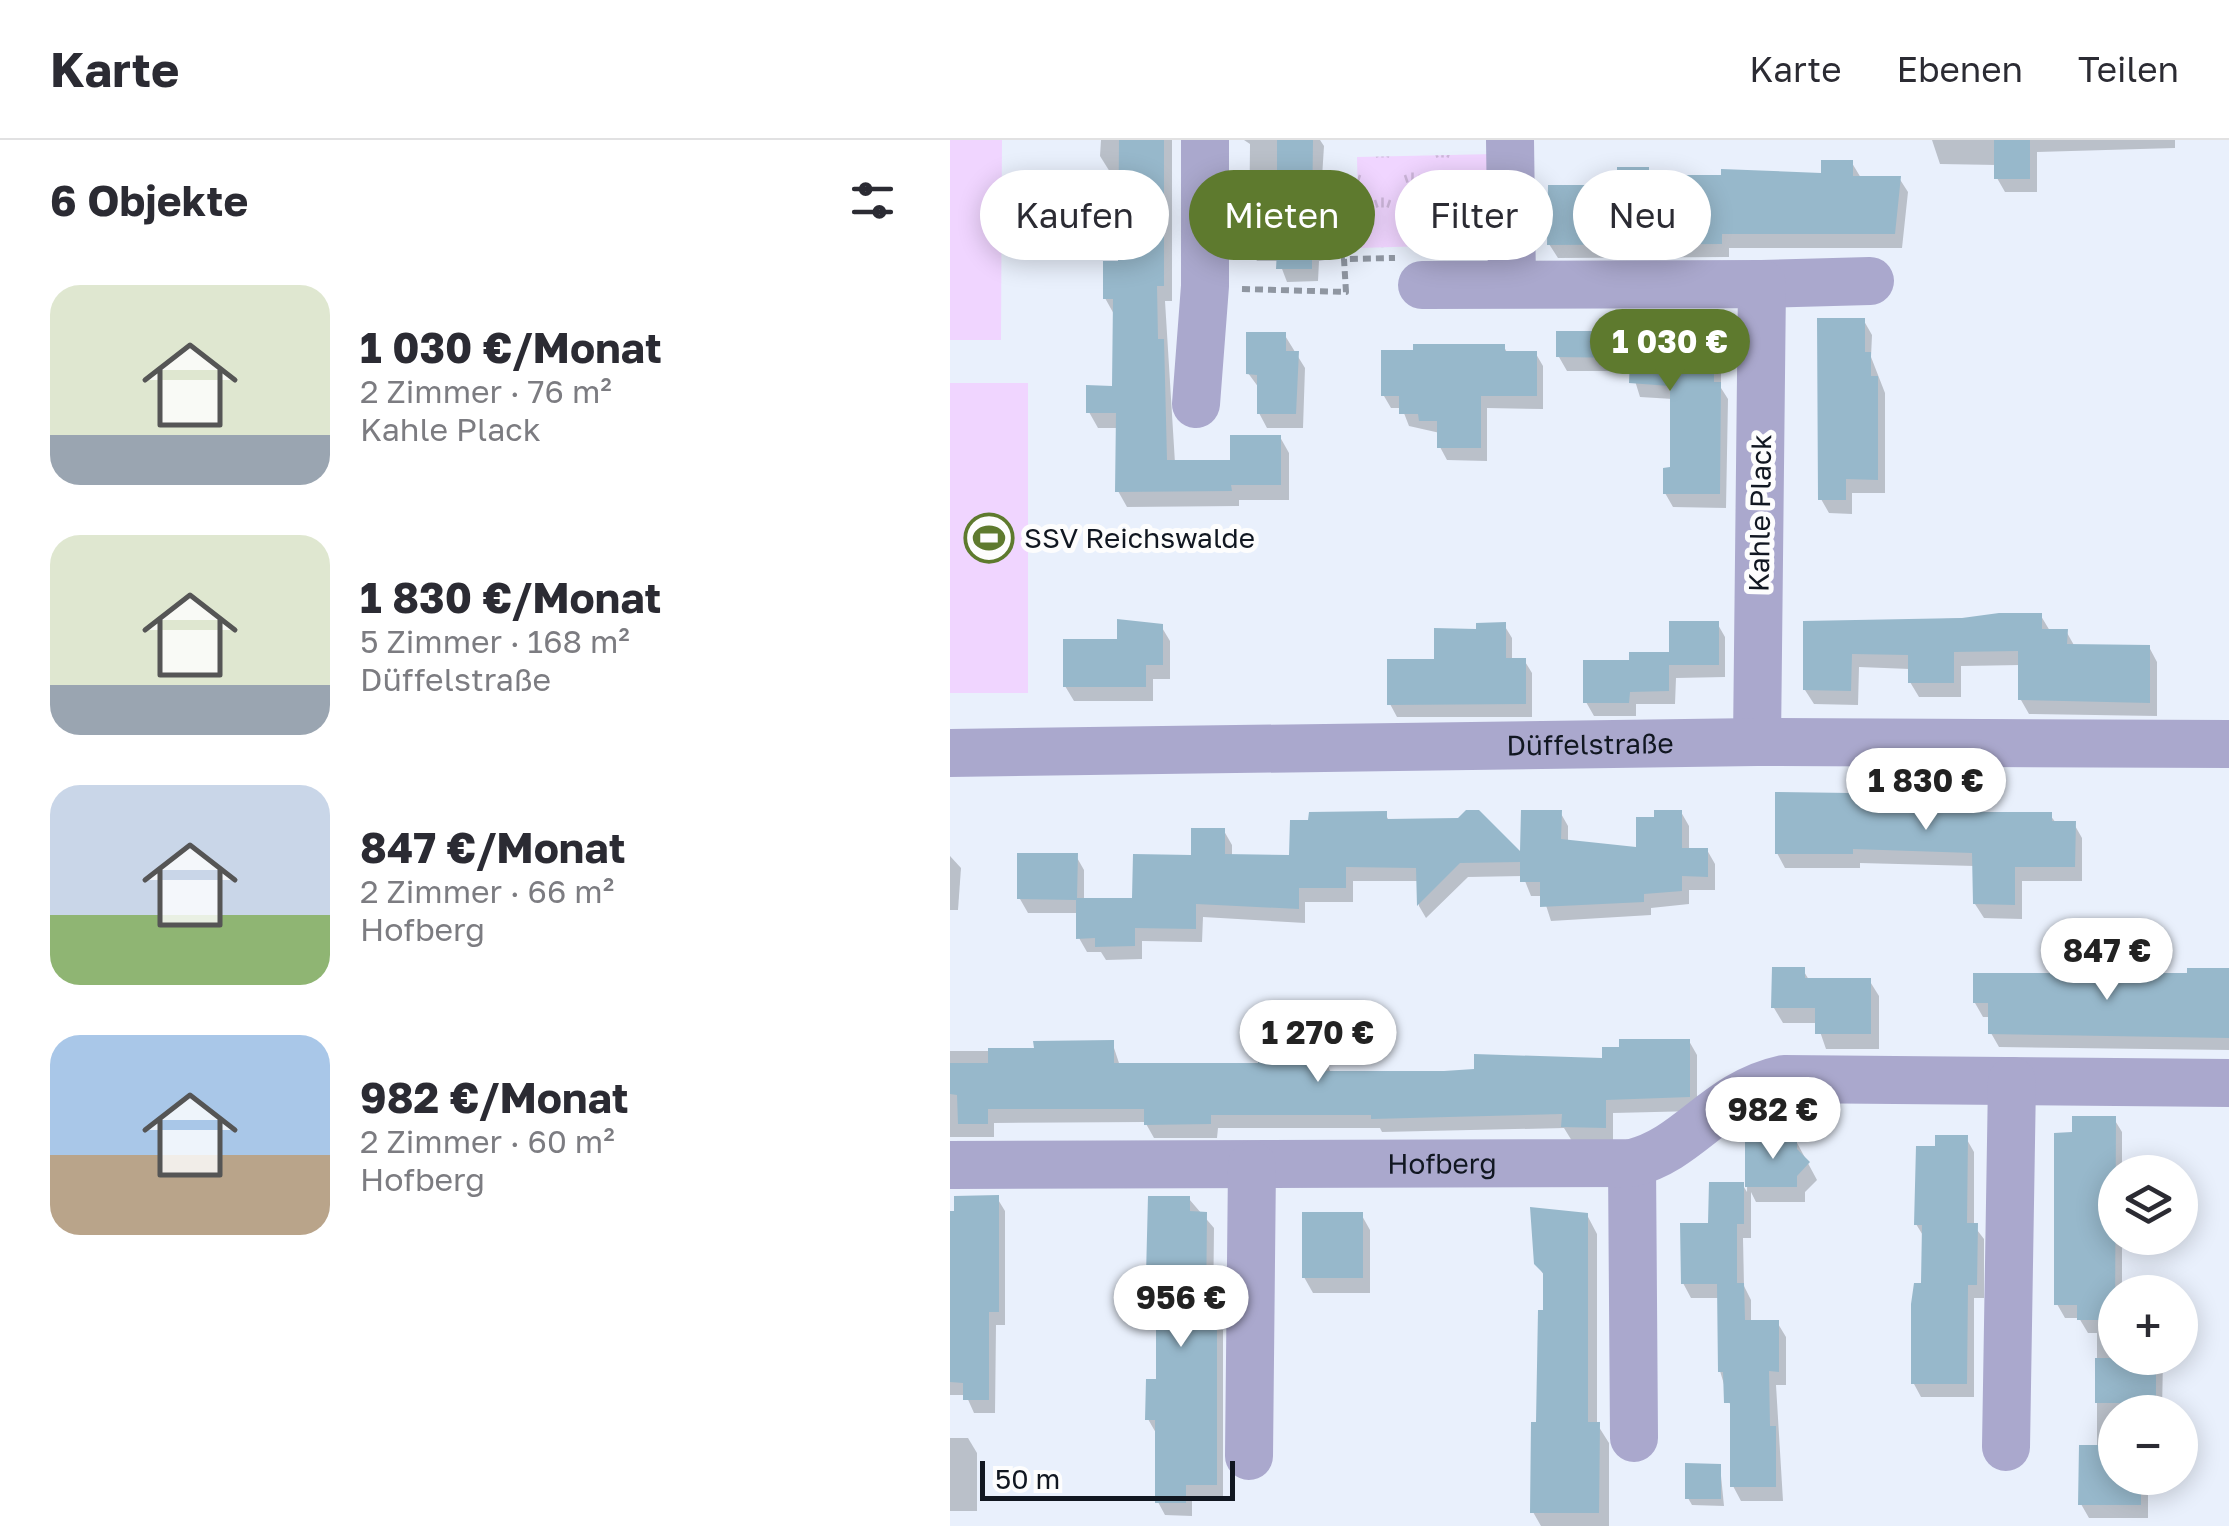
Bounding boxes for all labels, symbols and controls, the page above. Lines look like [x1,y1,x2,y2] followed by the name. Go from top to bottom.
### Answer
[50,40,179,98] text: Karte
[1749,48,1842,90] text: Karte
[1897,48,2023,90] text: Ebenen
[2078,48,2179,90] text: Teilen
[980,170,1169,260] chip: Kaufen
[1189,170,1375,260] chip: Mieten
[1395,170,1553,260] chip: Filter
[1573,170,1711,260] chip: Neu
[845,173,900,228] icon: filters
[50,175,248,225] text: 6 Objekte
[1578,309,1762,394] pin: 1 030 €
[360,322,662,372] text: 1 030 €/Monat
[1612,322,1728,360] text: 1 030 €
[130,325,250,445] icon: home
[360,372,612,410] text: 2 Zimmer · 76 m²
[360,410,541,448] text: Kahle Plack
[1742,433,1777,592] street label: Kahle Plack
[963,512,1015,564] sports icon: SSV Reichswalde
[1024,521,1255,554] place label: SSV Reichswalde
[360,572,661,622] text: 1 830 €/Monat
[130,575,250,695] icon: home
[360,622,630,660] text: 5 Zimmer · 168 m²
[360,660,551,698] text: Düffelstraße
[1506,726,1674,761] street label: Düffelstraße
[1834,748,2018,833] pin: 1 830 €
[1868,761,1984,799] text: 1 830 €
[360,822,625,872] text: 847 €/Monat
[130,825,250,945] icon: home
[360,872,614,910] text: 2 Zimmer · 66 m²
[360,910,485,948] text: Hofberg
[2037,918,2177,1003] pin: 847 €
[2063,931,2151,969] text: 847 €
[1226,1000,1410,1085] pin: 1 270 €
[1262,1013,1374,1051] text: 1 270 €
[360,1072,629,1122] text: 982 €/Monat
[130,1075,250,1195] icon: home
[1703,1077,1843,1162] pin: 982 €
[1728,1090,1818,1128] text: 982 €
[360,1122,615,1160] text: 2 Zimmer · 60 m²
[1387,1146,1497,1180] street label: Hofberg
[2098,1155,2198,1495] map controls
[2098,1155,2198,1255] button: layers
[360,1160,485,1198] text: Hofberg
[1111,1265,1251,1350] pin: 956 €
[2098,1275,2198,1375] button: +
[1136,1278,1226,1316] text: 956 €
[2098,1395,2198,1495] button: −
[980,1456,1235,1500] scale bar
[995,1462,1060,1495] text: 50 m

